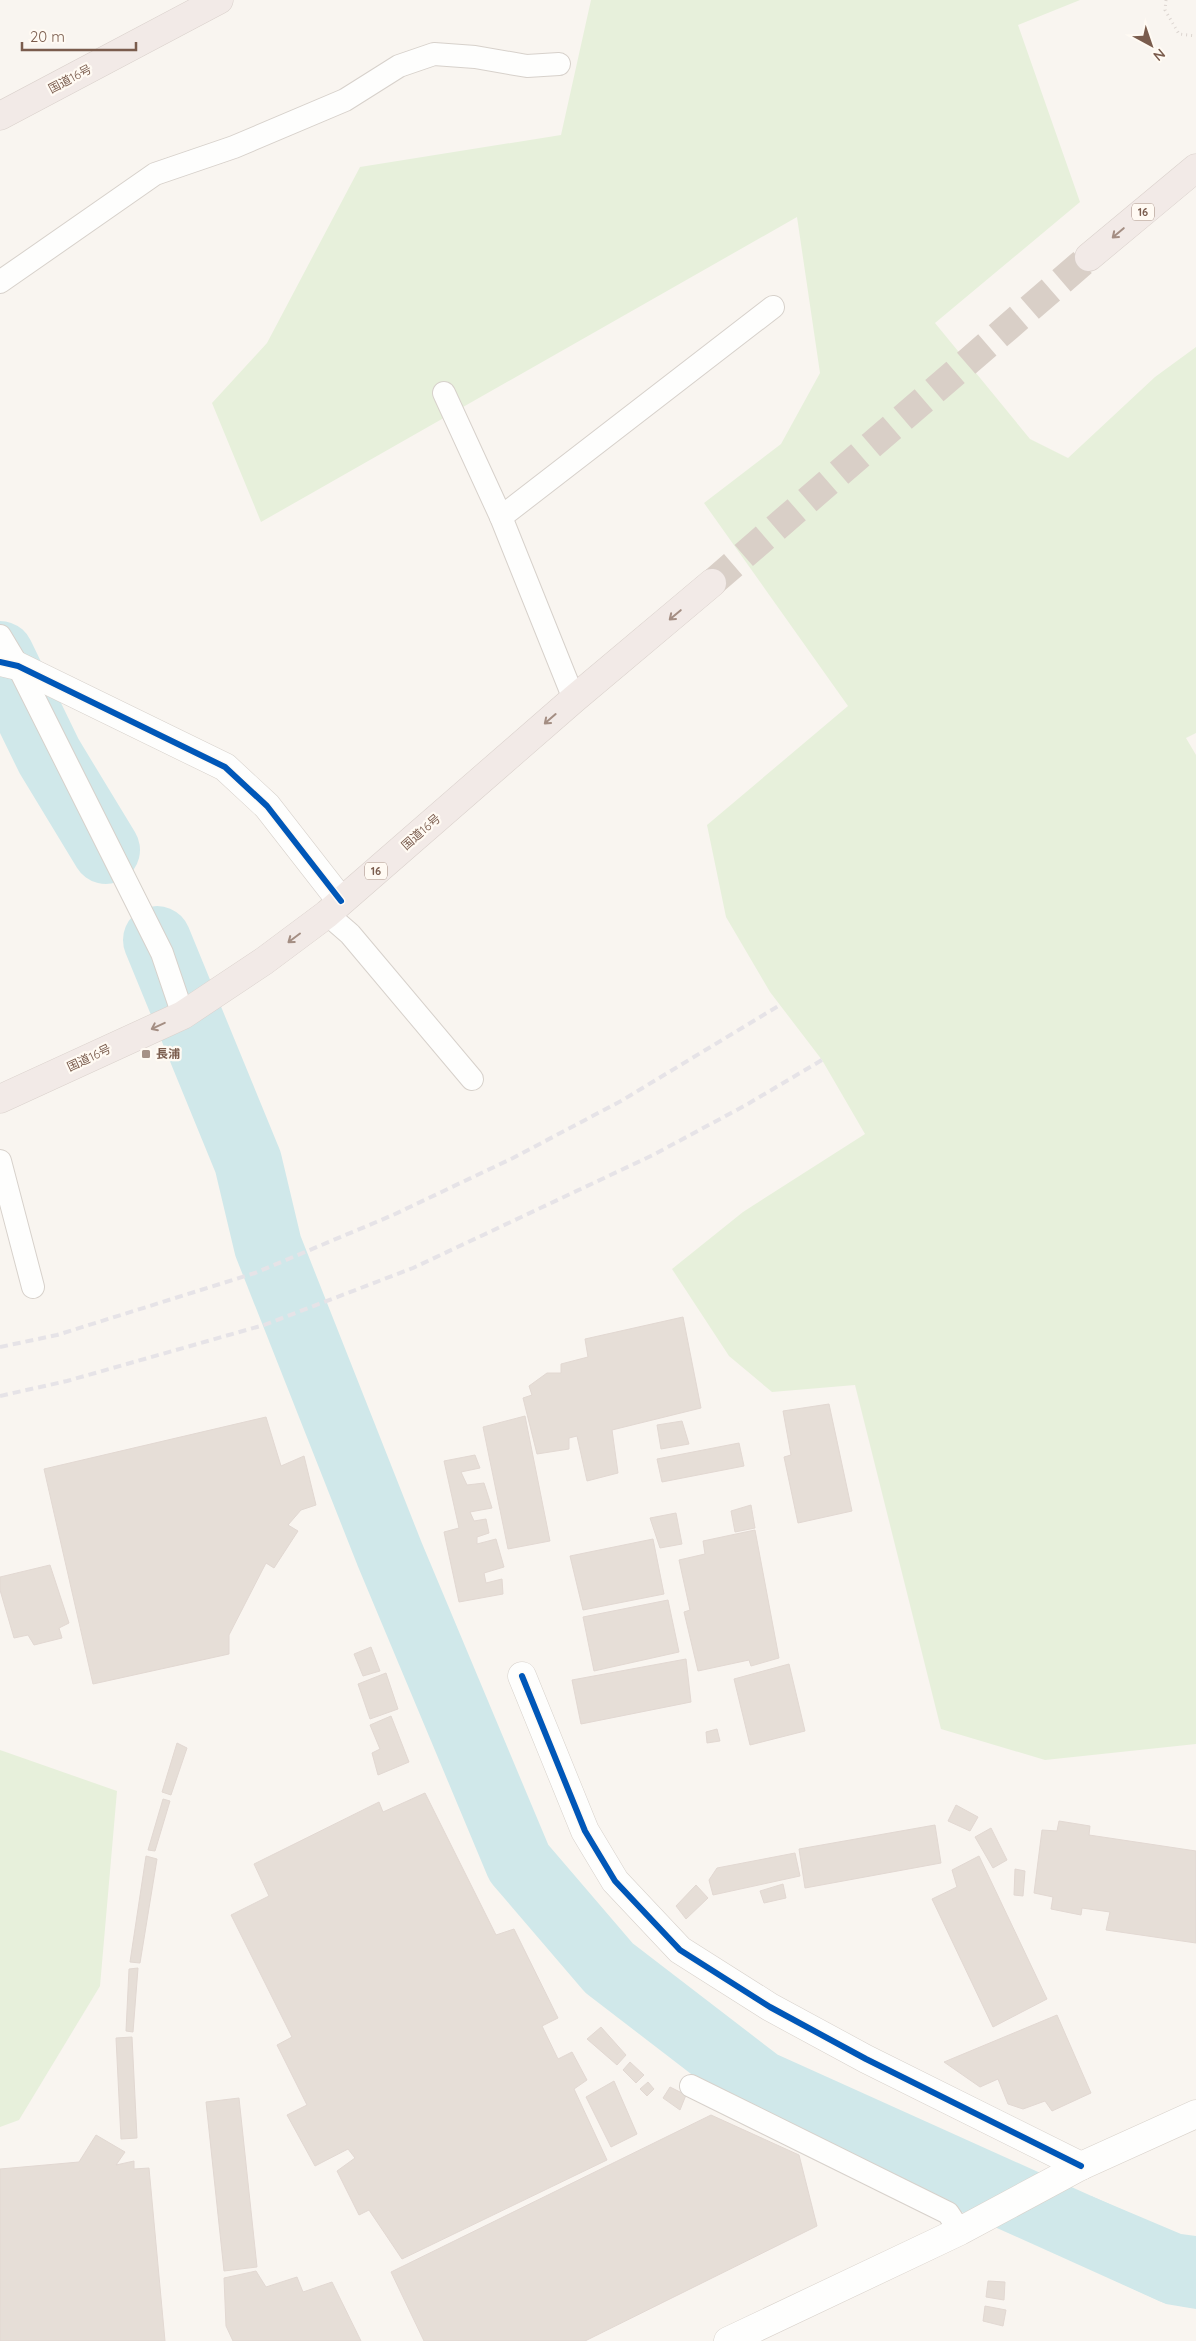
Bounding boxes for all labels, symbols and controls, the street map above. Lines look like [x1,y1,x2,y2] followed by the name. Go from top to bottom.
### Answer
[22,20,136,52] scale bar
[1126,20,1176,70] north arrow
[30,27,65,46] text: 20 m
[1150,45,1169,65] text: N
[46,61,94,96] street label: 国道16号
[1132,203,1154,220] road number: 16
[1112,227,1125,238] one-way arrow
[668,609,681,620] one-way arrow
[544,714,557,725] one-way arrow
[398,811,443,853] street label: 国道16号
[365,862,387,879] road number: 16
[288,933,301,944] one-way arrow
[151,1022,166,1032] one-way arrow
[64,1041,113,1074] street label: 国道16号
[156,1046,180,1061] place label: 長浦
[140,1048,152,1060] marker: 長浦

